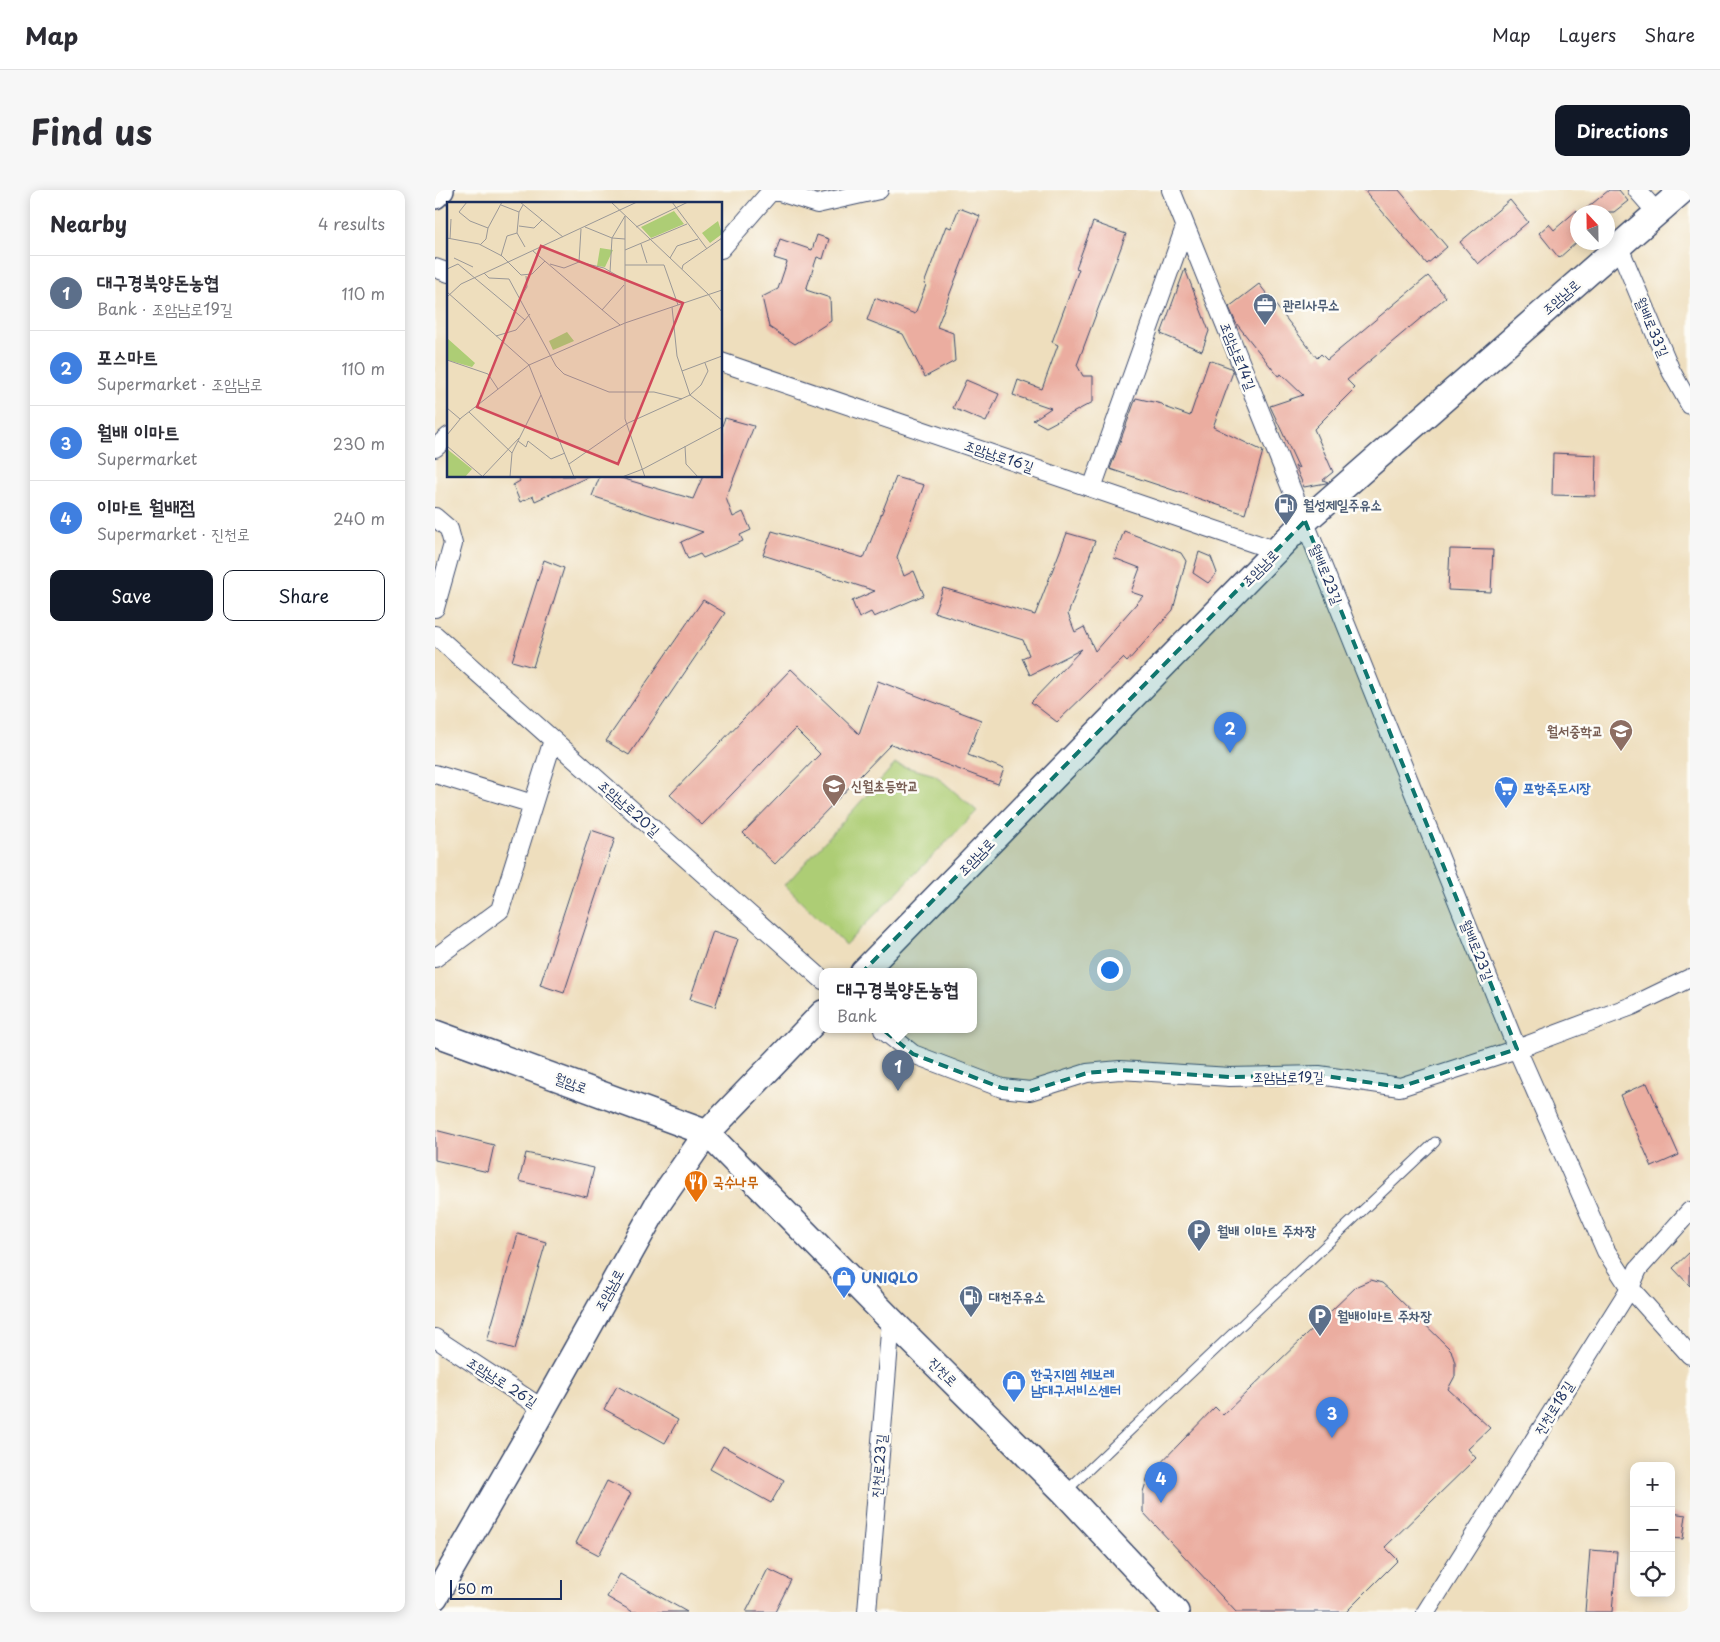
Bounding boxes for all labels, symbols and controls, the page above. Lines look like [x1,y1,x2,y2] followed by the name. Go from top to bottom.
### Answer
[25,17,78,53] text: Map
[1492,21,1531,48] text: Map
[1559,21,1616,48] text: Layers
[1644,21,1695,48] text: Share
[30,104,152,157] text: Find us
[1555,105,1690,156] button: Directions
[447,202,723,478] inset map
[1570,205,1615,250] north arrow
[50,207,127,239] text: Nearby
[318,211,385,235] text: 4 results
[97,267,219,295] text: 대구경북양돈농협
[1537,274,1585,319] street label: 조암남로
[62,281,70,305] text: 1
[342,281,385,305] text: 110 m
[1252,292,1278,326] office icon: 관리사무소
[1283,294,1339,315] place label: 관리사무소
[1630,294,1675,361] street label: 월배로33길
[97,296,233,320] text: Bank · 조암남로19길
[1215,319,1262,394] street label: 조암남로14길
[97,342,158,370] text: 포스마트
[60,356,72,380] text: 2
[342,356,385,380] text: 110 m
[97,371,263,395] text: Supermarket · 조암남로
[97,417,180,445] text: 월배 이마트
[61,431,71,455] text: 3
[333,431,385,455] text: 230 m
[961,434,1038,477] street label: 조암남로16길
[97,446,197,470] text: Supermarket
[97,492,195,520] text: 이마트 월배점
[1273,492,1299,526] fuel station icon: 월성제일주유소
[1303,494,1382,515] place label: 월성제일주유소
[61,506,71,530] text: 4
[333,506,385,530] text: 240 m
[97,521,250,545] text: Supermarket · 진천로
[1305,540,1348,608] street label: 월배로23길
[1236,544,1283,591] street label: 조암남로
[50,570,213,621] button: Save
[223,570,385,621] button: Share
[1214,712,1246,753] pin: 2
[1608,718,1634,752] school or university icon: 월서중학교
[1547,720,1603,741] place label: 월서중학교
[821,773,847,807] school or university icon: 신월초등학교
[594,774,665,841] street label: 조암남로20길
[851,775,919,796] place label: 신월초등학교
[1493,775,1519,809] supermarket icon: 포항죽도시장
[1523,777,1591,798] place label: 포항죽도시장
[952,833,999,880] street label: 조암남로
[1456,916,1499,984] street label: 월배로23길
[1097,957,1123,983] your location
[819,968,977,1033] popup
[837,974,959,1002] text: 대구경북양돈농협
[837,1003,877,1027] text: Bank
[882,1050,914,1091] pin: 1
[1253,1066,1324,1087] street label: 조암남로19길
[552,1067,591,1098] street label: 월암로
[683,1169,709,1203] restaurant icon: 국수나무
[713,1171,759,1192] place label: 국수나무
[1186,1218,1212,1252] parking icon: 월배 이마트 주차장
[1217,1220,1317,1241] place label: 월배 이마트 주차장
[588,1265,629,1315] street label: 조암남로
[831,1265,857,1299] shop icon: UNIQLO
[861,1267,918,1288] place label: UNIQLO
[958,1284,984,1318] fuel station icon: 대천주유소
[988,1286,1045,1307] place label: 대천주유소
[1307,1303,1333,1337] parking icon: 월배이마트 주차장
[1337,1305,1432,1326] place label: 월배이마트 주차장
[463,1351,542,1413] street label: 조암남로 26길
[924,1352,963,1391] street label: 진천로
[1030,1363,1121,1400] place label: 한국지엠 쉐보레 남대구서비스센터
[1001,1369,1027,1403] shop icon: 한국지엠 쉐보레 남대구서비스센터
[1529,1376,1579,1439] street label: 진천로18길
[1316,1397,1348,1438] pin: 3
[865,1432,892,1499] street label: 진천로23길
[1145,1462,1177,1503] pin: 4
[1630,1462,1675,1597] map controls
[1630,1462,1675,1507] button: +
[1630,1507,1675,1552] button: −
[1630,1552,1675,1597] button: locate
[450,1577,563,1600] scale bar
[457,1578,493,1599] text: 50 m

